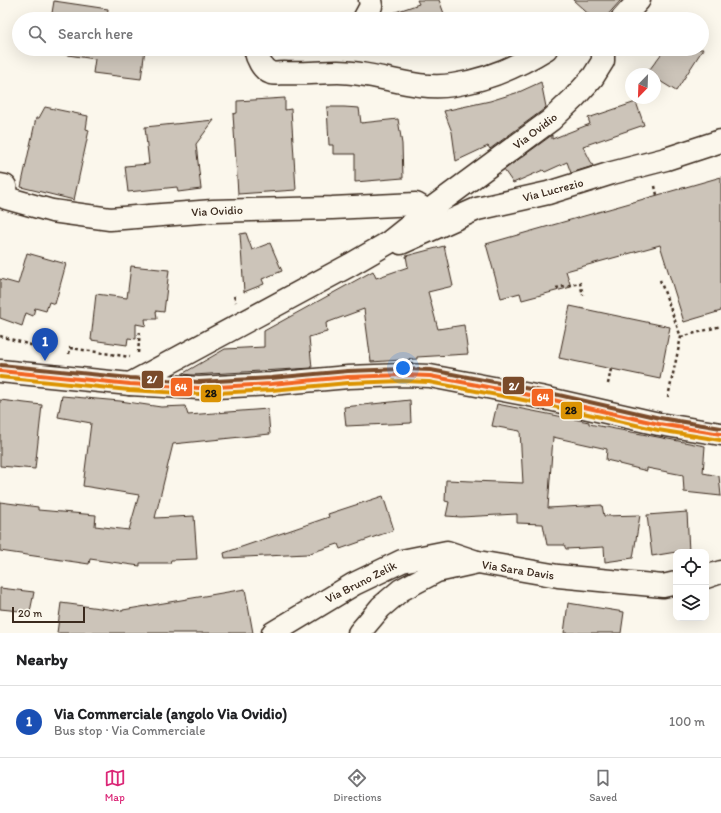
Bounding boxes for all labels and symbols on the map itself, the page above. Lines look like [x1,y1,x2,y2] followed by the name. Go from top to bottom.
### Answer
[625,68,661,104] north arrow
[510,110,560,152] street label: Via Ovidio
[521,175,585,205] street label: Via Lucrezio
[191,203,243,219] street label: Via Ovidio
[32,328,58,361] pin: 1
[393,358,413,378] your location
[141,370,164,389] line badge: 2/
[147,373,158,386] text: 2/
[502,376,525,395] line badge: 2/
[170,377,193,397] line badge: 64
[509,380,520,393] text: 2/
[175,381,188,394] text: 64
[200,384,222,403] line badge: 28
[205,387,217,400] text: 28
[531,388,554,407] line badge: 64
[537,391,550,404] text: 64
[560,401,583,420] line badge: 28
[565,404,577,417] text: 28
[481,557,555,583] street label: Via Sara Davis
[323,558,400,606] street label: Via Bruno Zelik
[12,605,85,624] scale bar

